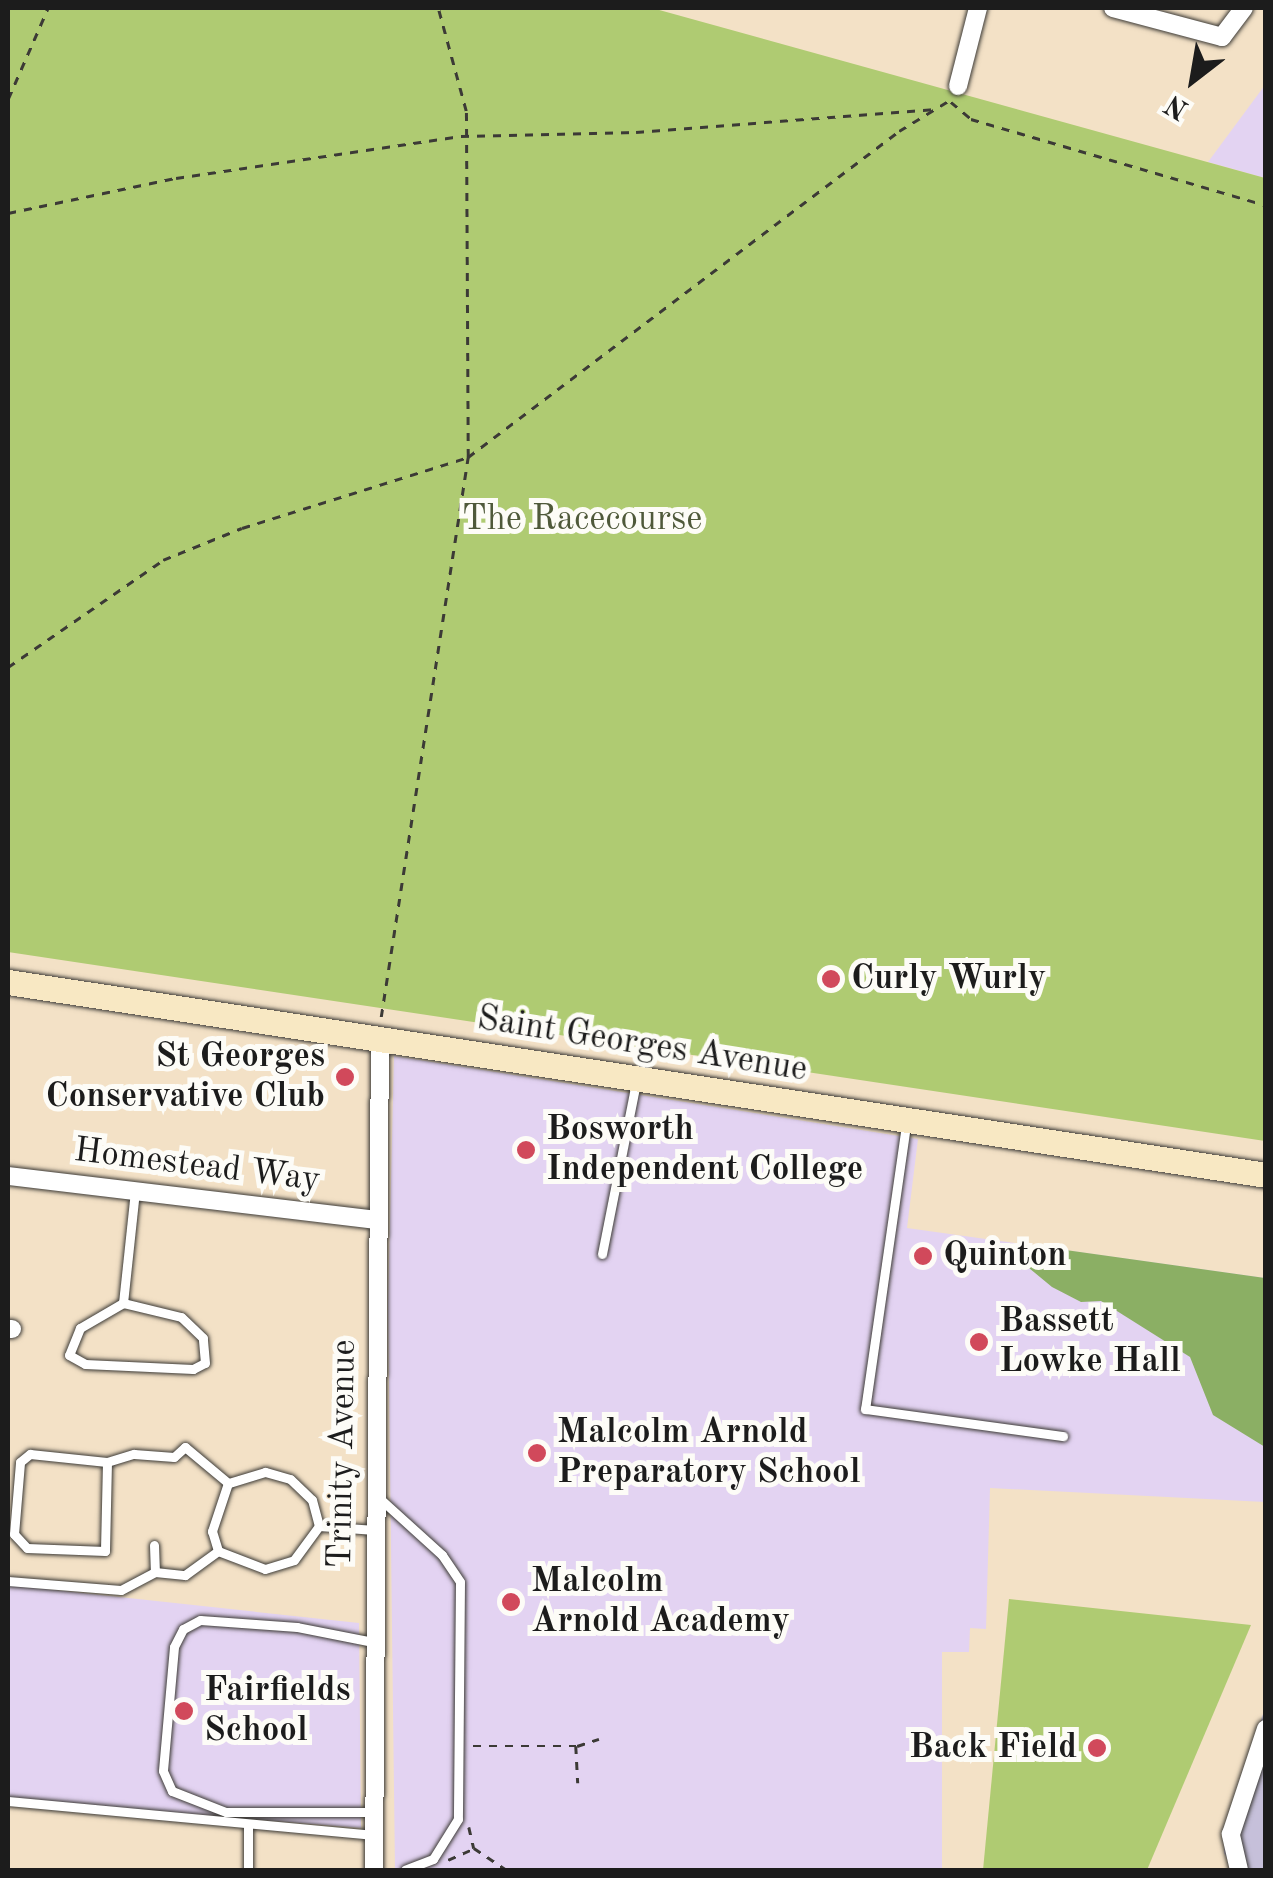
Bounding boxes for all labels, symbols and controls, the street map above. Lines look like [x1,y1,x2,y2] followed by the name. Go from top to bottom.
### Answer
[1143,30,1243,130] north arrow
[1161,88,1194,123] text: N
[462,499,702,541] park label: The Racecourse
[851,958,1046,1000] place label: Curly Wurly
[820,968,842,990] marker: Curly Wurly
[474,998,810,1092] street label: Saint Georges Avenue
[46,1036,325,1118] place label: St Georges Conservative Club
[334,1066,356,1088] marker: St Georges Conservative Club
[546,1109,863,1191] place label: Bosworth Independent College
[72,1130,322,1202] street label: Homestead Way
[515,1139,537,1161] marker: Bosworth Independent College
[943,1235,1067,1277] place label: Quinton
[912,1245,934,1267] marker: Quinton
[999,1301,1181,1383] place label: Bassett Lowke Hall
[968,1331,990,1353] marker: Bassett Lowke Hall
[320,1339,366,1569] street label: Trinity Avenue
[557,1412,861,1494] place label: Malcolm Arnold Preparatory School
[526,1442,548,1464] marker: Malcolm Arnold Preparatory School
[531,1561,790,1643] place label: Malcolm Arnold Academy
[500,1591,522,1613] marker: Malcolm Arnold Academy
[204,1670,351,1752] place label: Fairfields School
[173,1700,195,1722] marker: Fairfields School
[909,1727,1077,1769] place label: Back Field
[1086,1737,1108,1759] marker: Back Field

